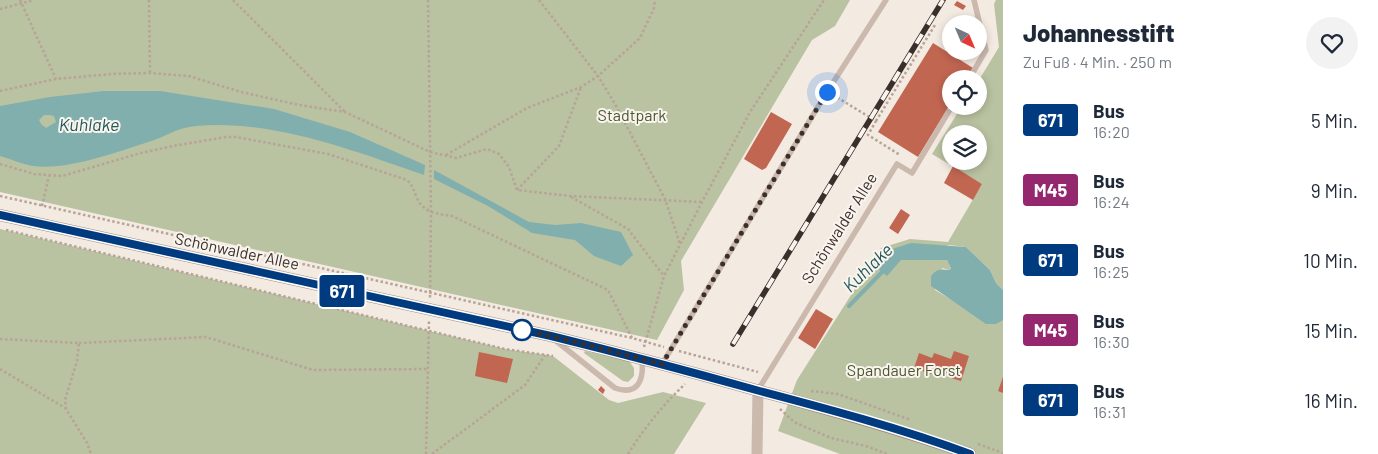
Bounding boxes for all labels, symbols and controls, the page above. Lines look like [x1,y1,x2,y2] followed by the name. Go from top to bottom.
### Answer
[942,15,988,60] north arrow
[942,15,987,170] map controls
[1306,17,1358,69] button: heart
[1023,18,1174,47] text: Johannesstift
[1023,52,1172,71] text: Zu Fuß · 4 Min. · 250 m
[942,70,987,115] button: locate
[815,80,840,105] your location
[1093,99,1125,122] text: Bus
[598,105,666,124] park label: Stadtpark
[1038,109,1063,131] text: 671
[1311,109,1358,132] text: 5 Min.
[59,113,119,135] water label: Kuhlake
[1093,122,1130,141] text: 16:20
[942,125,987,170] button: layers
[797,169,880,287] street label: Schönwalder Allee
[1093,169,1125,192] text: Bus
[1034,179,1067,201] text: M45
[1311,179,1358,202] text: 9 Min.
[1093,192,1130,211] text: 16:24
[173,228,301,273] street label: Schönwalder Allee
[838,238,897,296] water label: Kuhlake
[1093,239,1125,262] text: Bus
[1038,249,1063,271] text: 671
[1303,249,1358,272] text: 10 Min.
[1093,262,1129,281] text: 16:25
[313,275,371,307] line badge: 671
[329,280,355,302] text: 671
[1093,309,1125,332] text: Bus
[511,319,533,341] unlabelled marker
[1034,319,1067,341] text: M45
[1304,319,1358,342] text: 15 Min.
[1093,332,1130,351] text: 16:30
[847,360,961,379] park label: Spandauer Forst
[1093,379,1125,402] text: Bus
[1038,389,1063,411] text: 671
[1304,389,1358,412] text: 16 Min.
[1093,402,1126,421] text: 16:31

